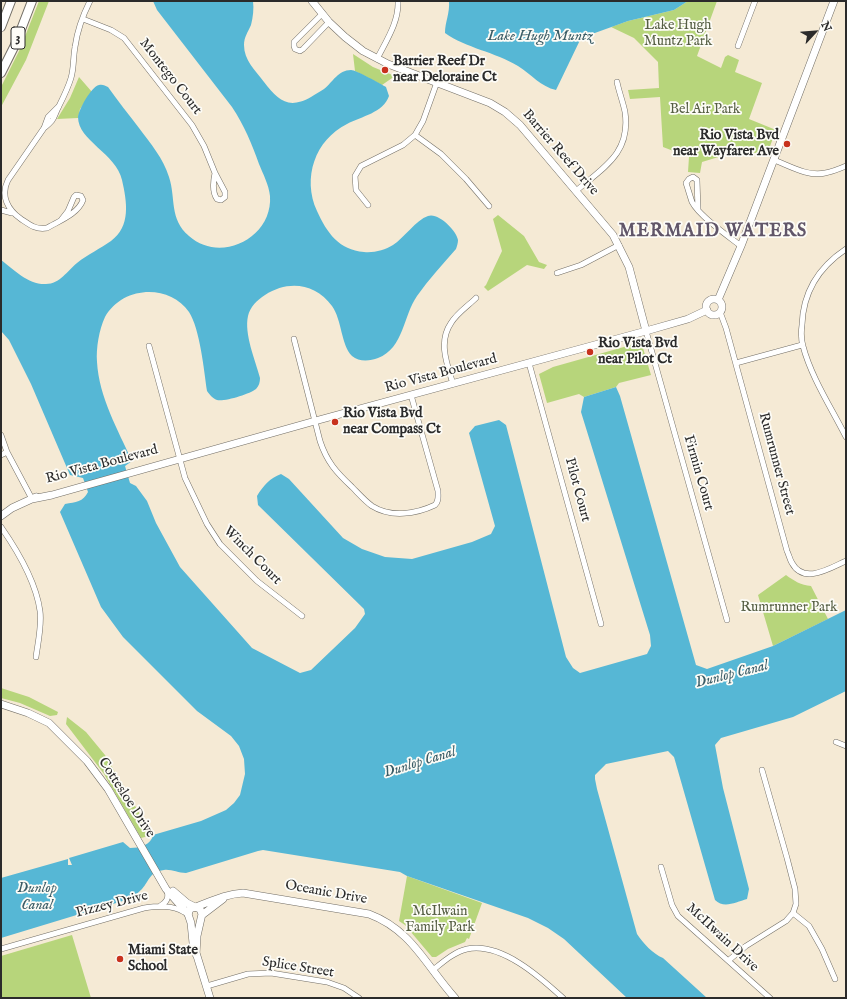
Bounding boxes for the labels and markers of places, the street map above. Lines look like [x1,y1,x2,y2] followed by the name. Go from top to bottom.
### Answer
[393,54,497,86] place label: Barrier Reef Dr near Deloraine Ct
[380,65,390,75] marker: Barrier Reef Dr near Deloraine Ct
[673,128,779,160] place label: Rio Vista Bvd near Wayfarer Ave
[782,139,792,149] marker: Rio Vista Bvd near Wayfarer Ave
[598,336,677,368] place label: Rio Vista Bvd near Pilot Ct
[585,347,595,357] marker: Rio Vista Bvd near Pilot Ct
[343,406,441,438] place label: Rio Vista Bvd near Compass Ct
[330,417,340,427] marker: Rio Vista Bvd near Compass Ct
[128,943,198,976] place label: Miami State School
[115,954,125,964] marker: Miami State School

